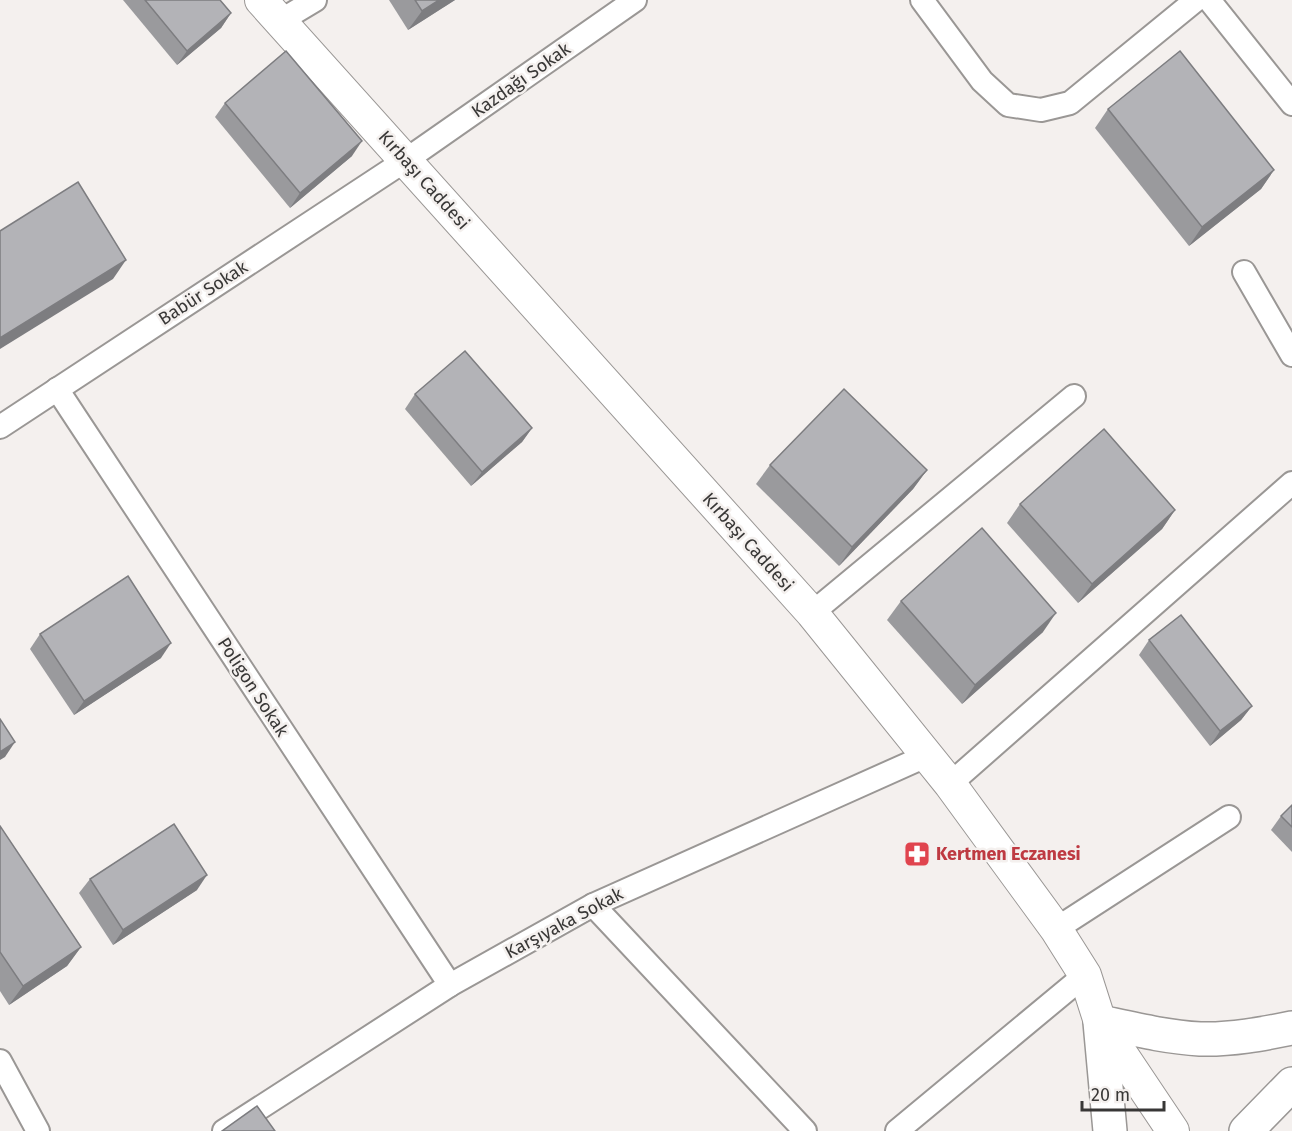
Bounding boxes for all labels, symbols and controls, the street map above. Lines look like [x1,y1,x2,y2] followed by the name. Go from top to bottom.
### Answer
[467,37,575,122] street label: Kazdağı Sokak
[374,126,474,234] street label: Kırbaşı Caddesi
[154,256,252,330] street label: Babür Sokak
[698,488,798,596] street label: Kırbaşı Caddesi
[213,633,294,741] street label: Poligon Sokak
[902,839,932,869] pharmacy icon: Kertmen Eczanesi
[936,843,1081,865] place label: Kertmen Eczanesi
[501,882,627,963] street label: Karşıyaka Sokak
[1082,1074,1164,1112] scale bar
[1091,1084,1130,1106] text: 20 m

